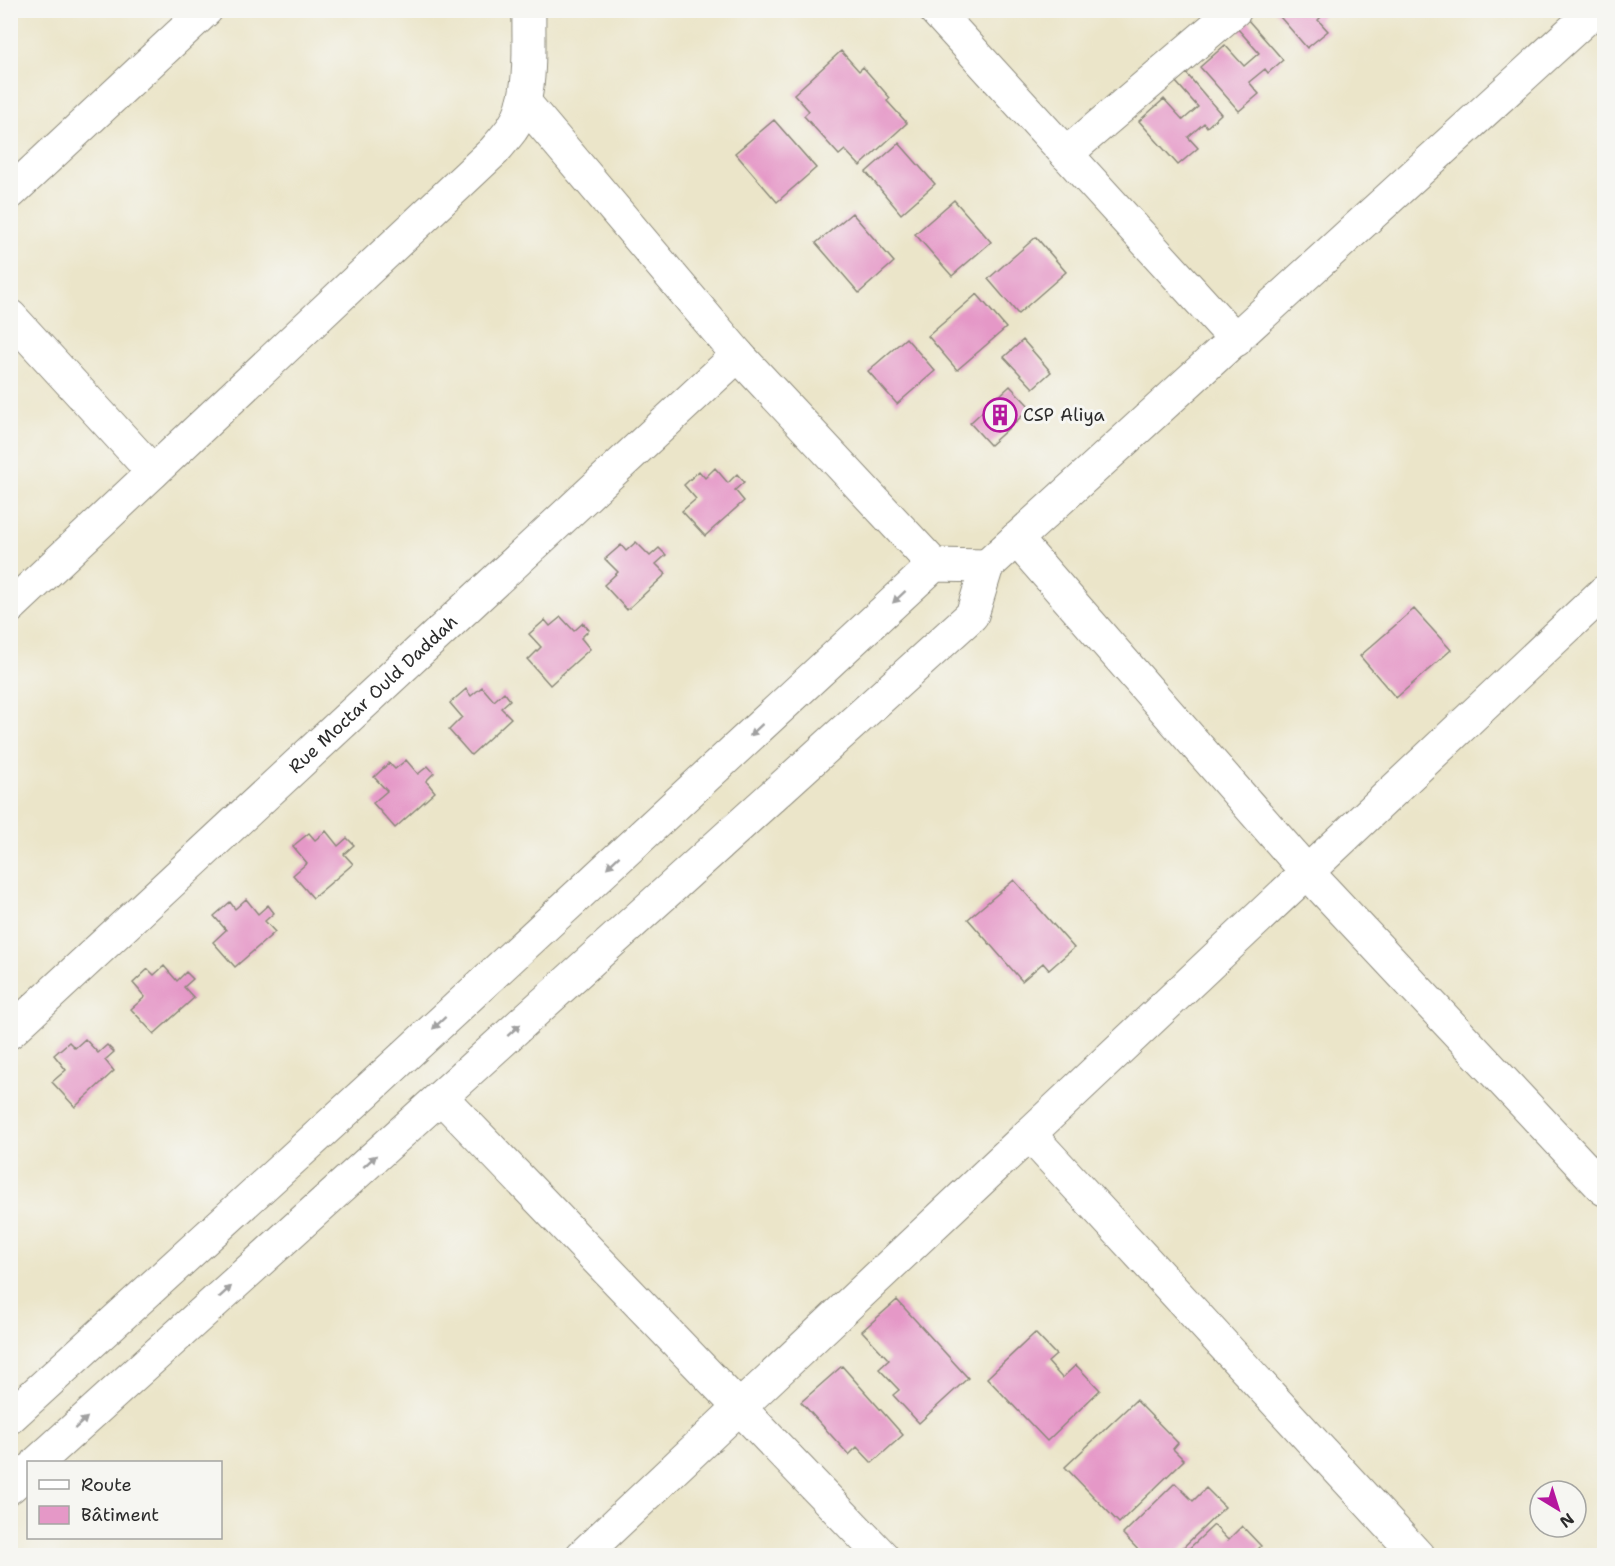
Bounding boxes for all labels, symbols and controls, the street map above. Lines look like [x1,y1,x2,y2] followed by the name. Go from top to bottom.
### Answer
[982,397,1018,433] building icon: CSP Aliya
[1023,403,1105,427] place label: CSP Aliya
[893,590,907,604] one-way arrow
[284,610,463,779] street label: Rue Moctar Ould Daddah
[749,723,764,736] one-way arrow
[606,855,620,869] one-way arrow
[432,1016,446,1030] one-way arrow
[507,1023,522,1037] one-way arrow
[362,1155,377,1168] one-way arrow
[218,1285,233,1299] one-way arrow
[73,1417,88,1430] one-way arrow
[27,1461,222,1539] legend
[81,1473,132,1497] text: Route
[1528,1479,1588,1539] north arrow
[81,1503,159,1527] text: Bâtiment
[1555,1508,1578,1533] text: N

